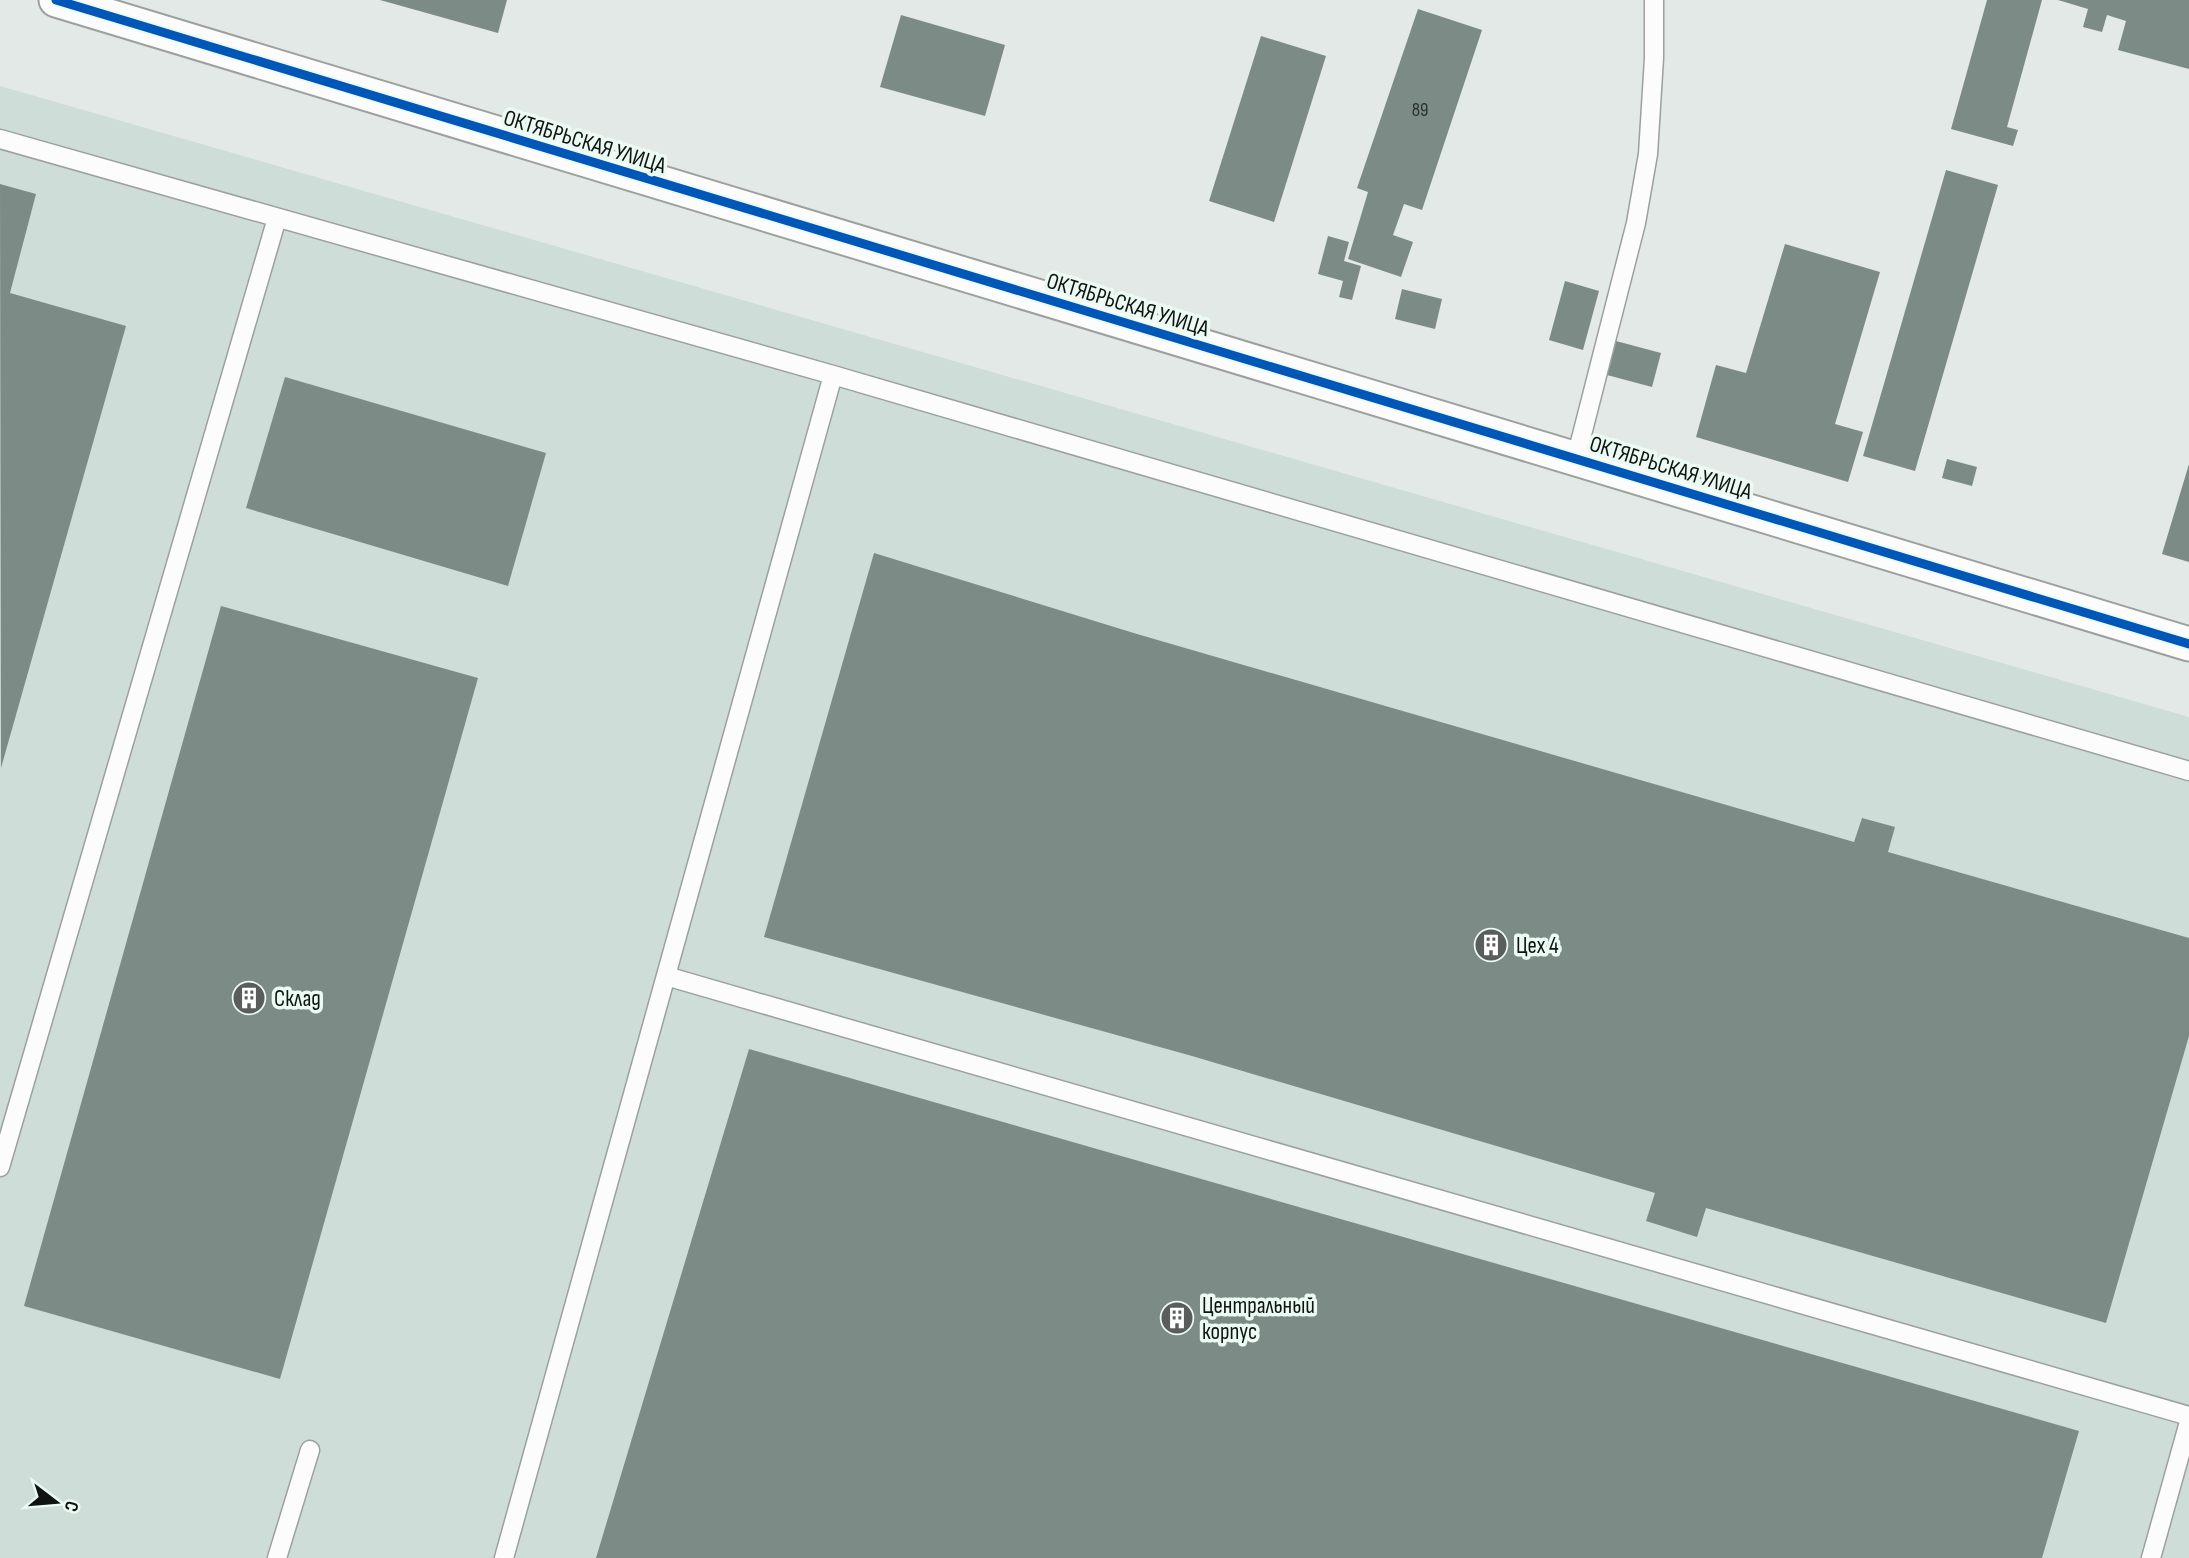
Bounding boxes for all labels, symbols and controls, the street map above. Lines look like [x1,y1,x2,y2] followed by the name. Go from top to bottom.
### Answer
[1412,99,1428,122] house number: 89
[500,104,669,180] street label: ОКТЯБРЬСКАЯ УЛИЦА
[1043,267,1212,343] street label: ОКТЯБРЬСКАЯ УЛИЦА
[1586,430,1755,506] street label: ОКТЯБРЬСКАЯ УЛИЦА
[1472,926,1510,964] building icon: Цех 4
[1516,932,1559,960] place label: Цех 4
[230,979,268,1017] building icon: Склад
[274,985,321,1013] place label: Склад
[1202,1292,1315,1346] place label: Центральный корпус
[1158,1299,1196,1337] building icon: Центральный корпус
[21,1467,91,1537] north arrow
[58,1498,83,1514] text: С

